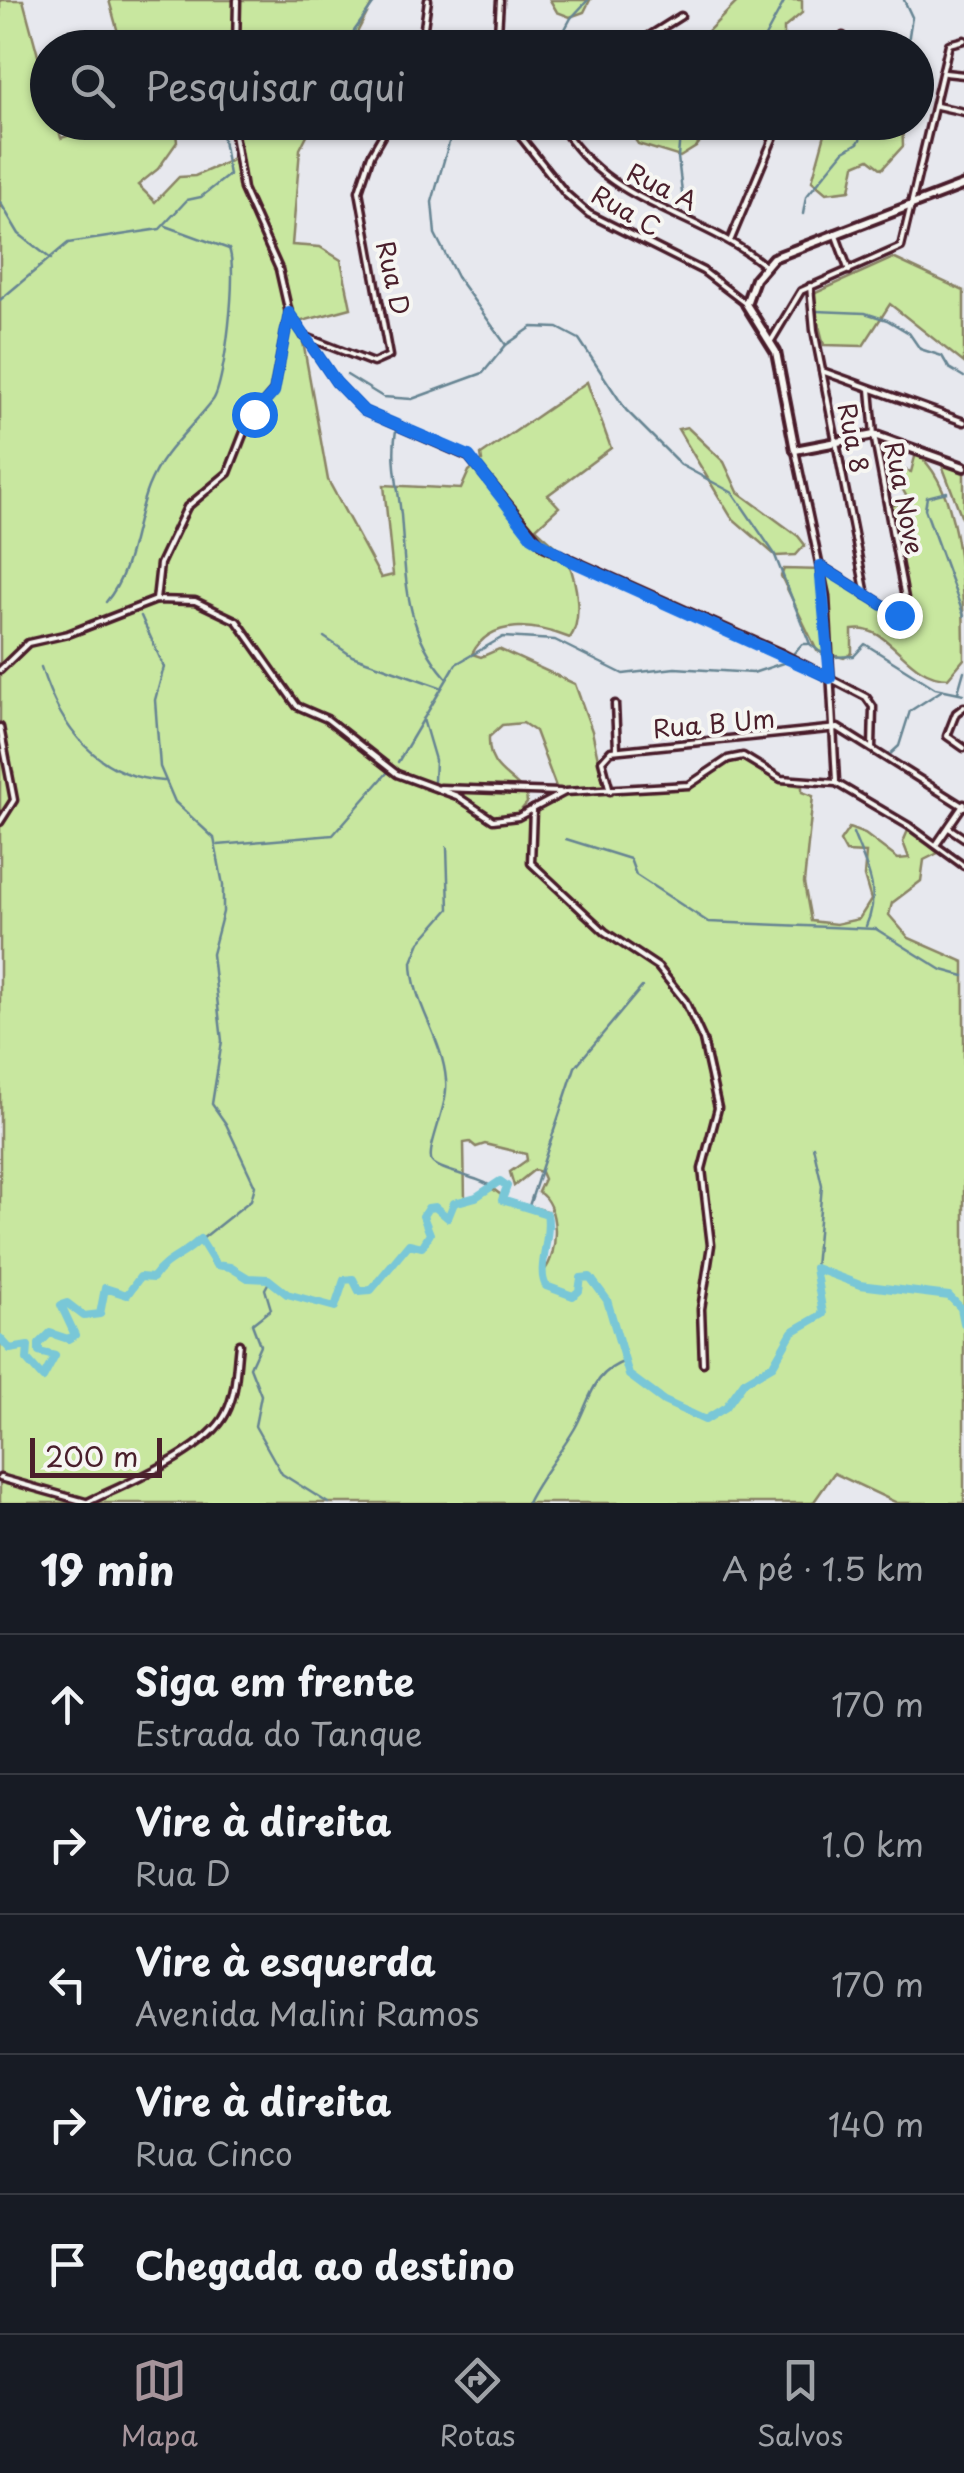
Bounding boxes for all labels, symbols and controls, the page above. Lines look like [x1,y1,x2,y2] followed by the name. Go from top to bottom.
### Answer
[30,30,934,140] search box
[145,57,406,114] text: Pesquisar aqui
[65,58,120,113] icon: search
[621,153,704,219] street label: Rua A
[585,175,668,245] street label: Rua C
[367,237,421,319] street label: Rua D
[232,392,278,438] route start
[829,399,879,476] street label: Rua 8
[875,438,935,557] street label: Rua Nove
[877,593,923,639] route end
[651,699,777,747] street label: Rua B Um
[30,1433,162,1478] scale bar
[45,1434,138,1477] text: 200 m
[40,1537,175,1600] text: 19 min
[722,1544,924,1592] text: A pé · 1.5 km
[135,1652,415,1709] text: Siga em frente
[40,1677,95,1732] icon: ahead
[831,1680,924,1728] text: 170 m
[135,1709,422,1757] text: Estrada do Tanque
[135,1792,391,1849] text: Vire à direita
[40,1817,95,1872] icon: right
[822,1820,924,1868] text: 1.0 km
[135,1849,231,1897] text: Rua D
[135,1932,436,1989] text: Vire à esquerda
[40,1957,95,2012] icon: left
[831,1960,924,2008] text: 170 m
[135,1989,479,2037] text: Avenida Malini Ramos
[135,2072,391,2129] text: Vire à direita
[40,2097,95,2152] icon: right
[828,2100,924,2148] text: 140 m
[135,2129,293,2177] text: Rua Cinco
[135,2236,514,2293] text: Chegada ao destino
[40,2237,95,2292] icon: arrive
[121,2353,198,2456] tab: Mapa
[439,2353,515,2456] tab: Rotas
[757,2353,843,2456] tab: Salvos

